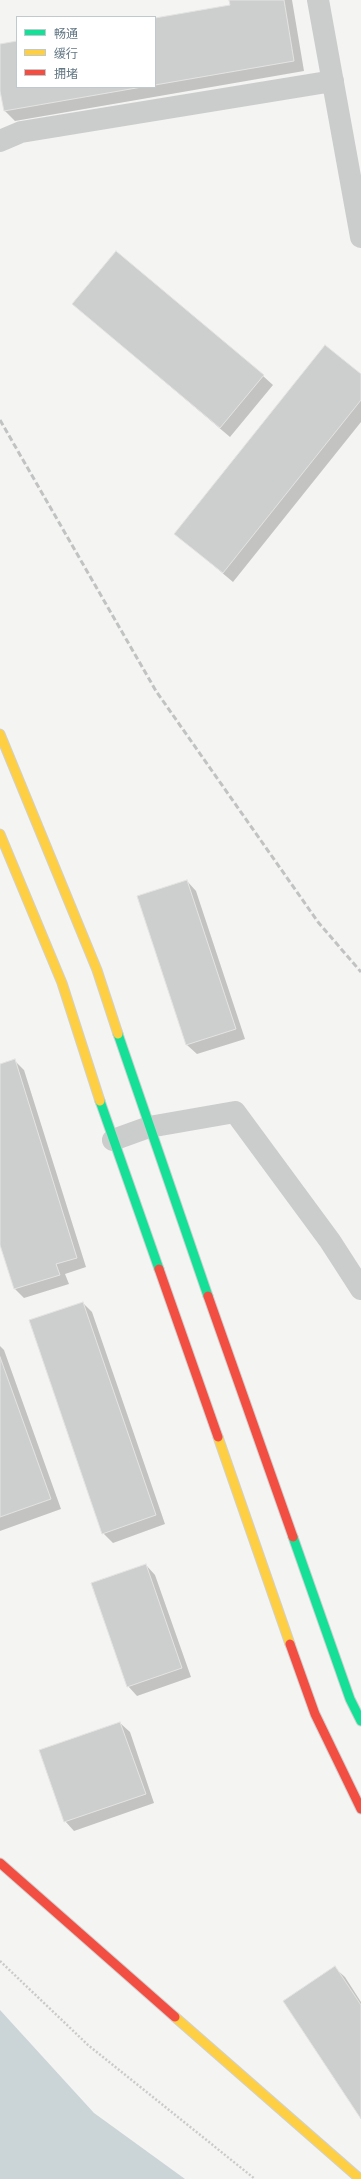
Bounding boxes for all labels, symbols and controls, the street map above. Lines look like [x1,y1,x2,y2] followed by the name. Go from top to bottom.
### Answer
[16,16,156,88] legend
[54,27,78,41] text: 畅通
[54,47,78,61] text: 缓行
[54,67,78,81] text: 拥堵

